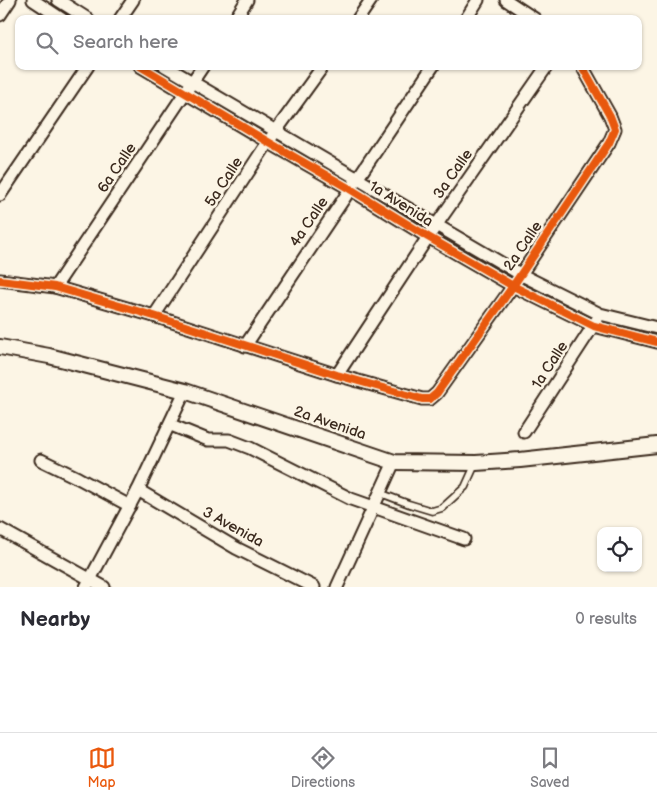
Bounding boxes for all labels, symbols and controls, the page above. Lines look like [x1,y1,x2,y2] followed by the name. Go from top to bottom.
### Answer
[15,15,642,70] search box
[33,29,61,57] icon: search
[73,31,178,54] text: Search here
[93,139,141,197] street label: 6a Calle
[429,145,477,203] street label: 3a Calle
[201,153,247,211] street label: 5a Calle
[365,177,437,231] street label: 1a Avenida
[285,193,333,251] street label: 4a Calle
[499,217,547,275] street label: 2a Calle
[528,338,572,392] street label: 1a Calle
[291,402,369,444] street label: 2a Avenida
[199,502,267,552] street label: 3 Avenida
[597,527,642,572] map controls
[597,527,642,572] button: locate
[20,607,90,632] text: Nearby
[575,610,637,629] text: 0 results
[88,744,116,791] tab: Map
[291,744,355,791] tab: Directions
[530,744,569,791] tab: Saved

